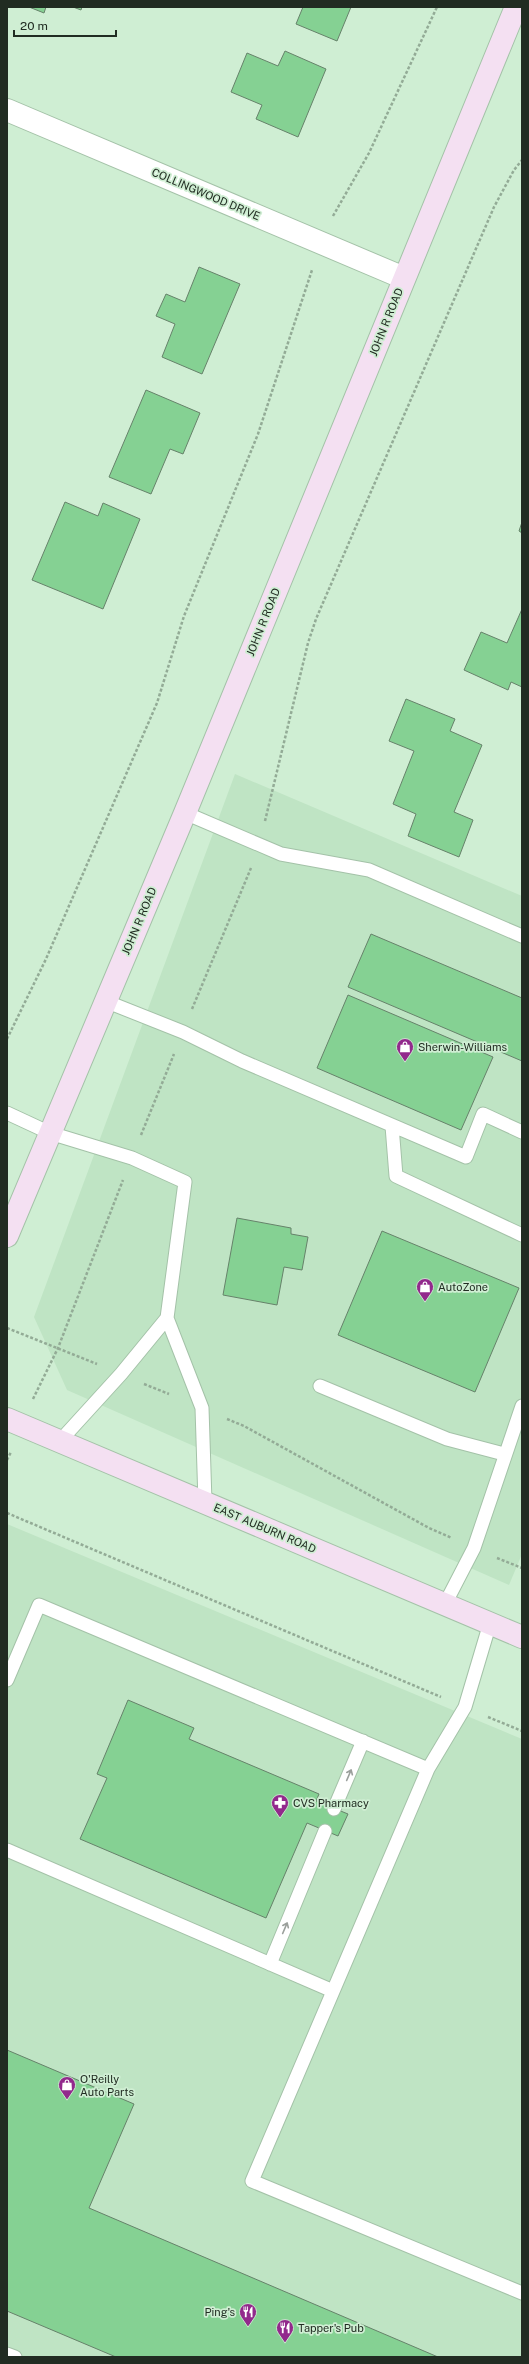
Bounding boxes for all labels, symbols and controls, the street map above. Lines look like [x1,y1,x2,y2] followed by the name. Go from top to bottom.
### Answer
[14,12,116,38] scale bar
[20,19,48,33] text: 20 m
[150,166,262,222] street label: COLLINGWOOD DRIVE
[367,286,405,358] street label: JOHN R ROAD
[244,586,282,658] street label: JOHN R ROAD
[119,885,159,957] street label: JOHN R ROAD
[395,1037,415,1062] shop icon: Sherwin-Williams
[418,1041,507,1053] place label: Sherwin-Williams
[415,1277,435,1302] shop icon: AutoZone
[438,1281,488,1293] place label: AutoZone
[212,1501,318,1555] street label: EAST AUBURN ROAD
[345,1769,353,1781] one-way arrow
[270,1793,290,1818] pharmacy icon: CVS Pharmacy
[293,1797,369,1809] place label: CVS Pharmacy
[282,1922,289,1934] one-way arrow
[80,2073,134,2098] place label: O'Reilly Auto Parts
[57,2075,77,2100] shop icon: O'Reilly Auto Parts
[238,2302,258,2327] restaurant icon: Ping's
[204,2306,235,2318] place label: Ping's
[275,2318,295,2343] restaurant icon: Tapper's Pub
[298,2322,364,2334] place label: Tapper's Pub

